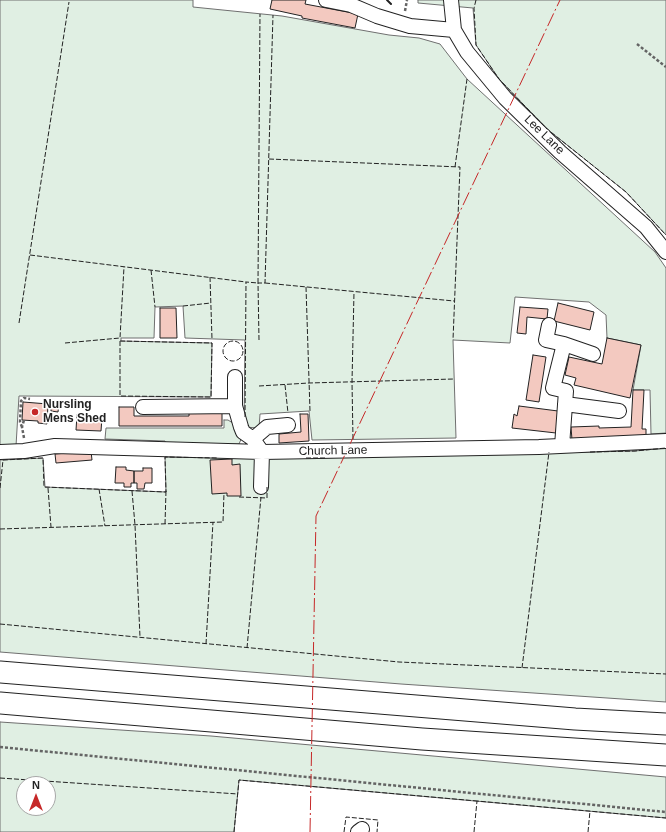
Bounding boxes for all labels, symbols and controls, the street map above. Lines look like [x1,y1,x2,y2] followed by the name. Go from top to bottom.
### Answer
[521,112,567,158] street label: Lee Lane
[43,398,106,426] place label: Nursling Mens Shed
[30,407,40,417] marker: Nursling Mens Shed
[299,443,367,459] street label: Church Lane
[16,776,56,816] north arrow
[32,779,40,791] text: N

